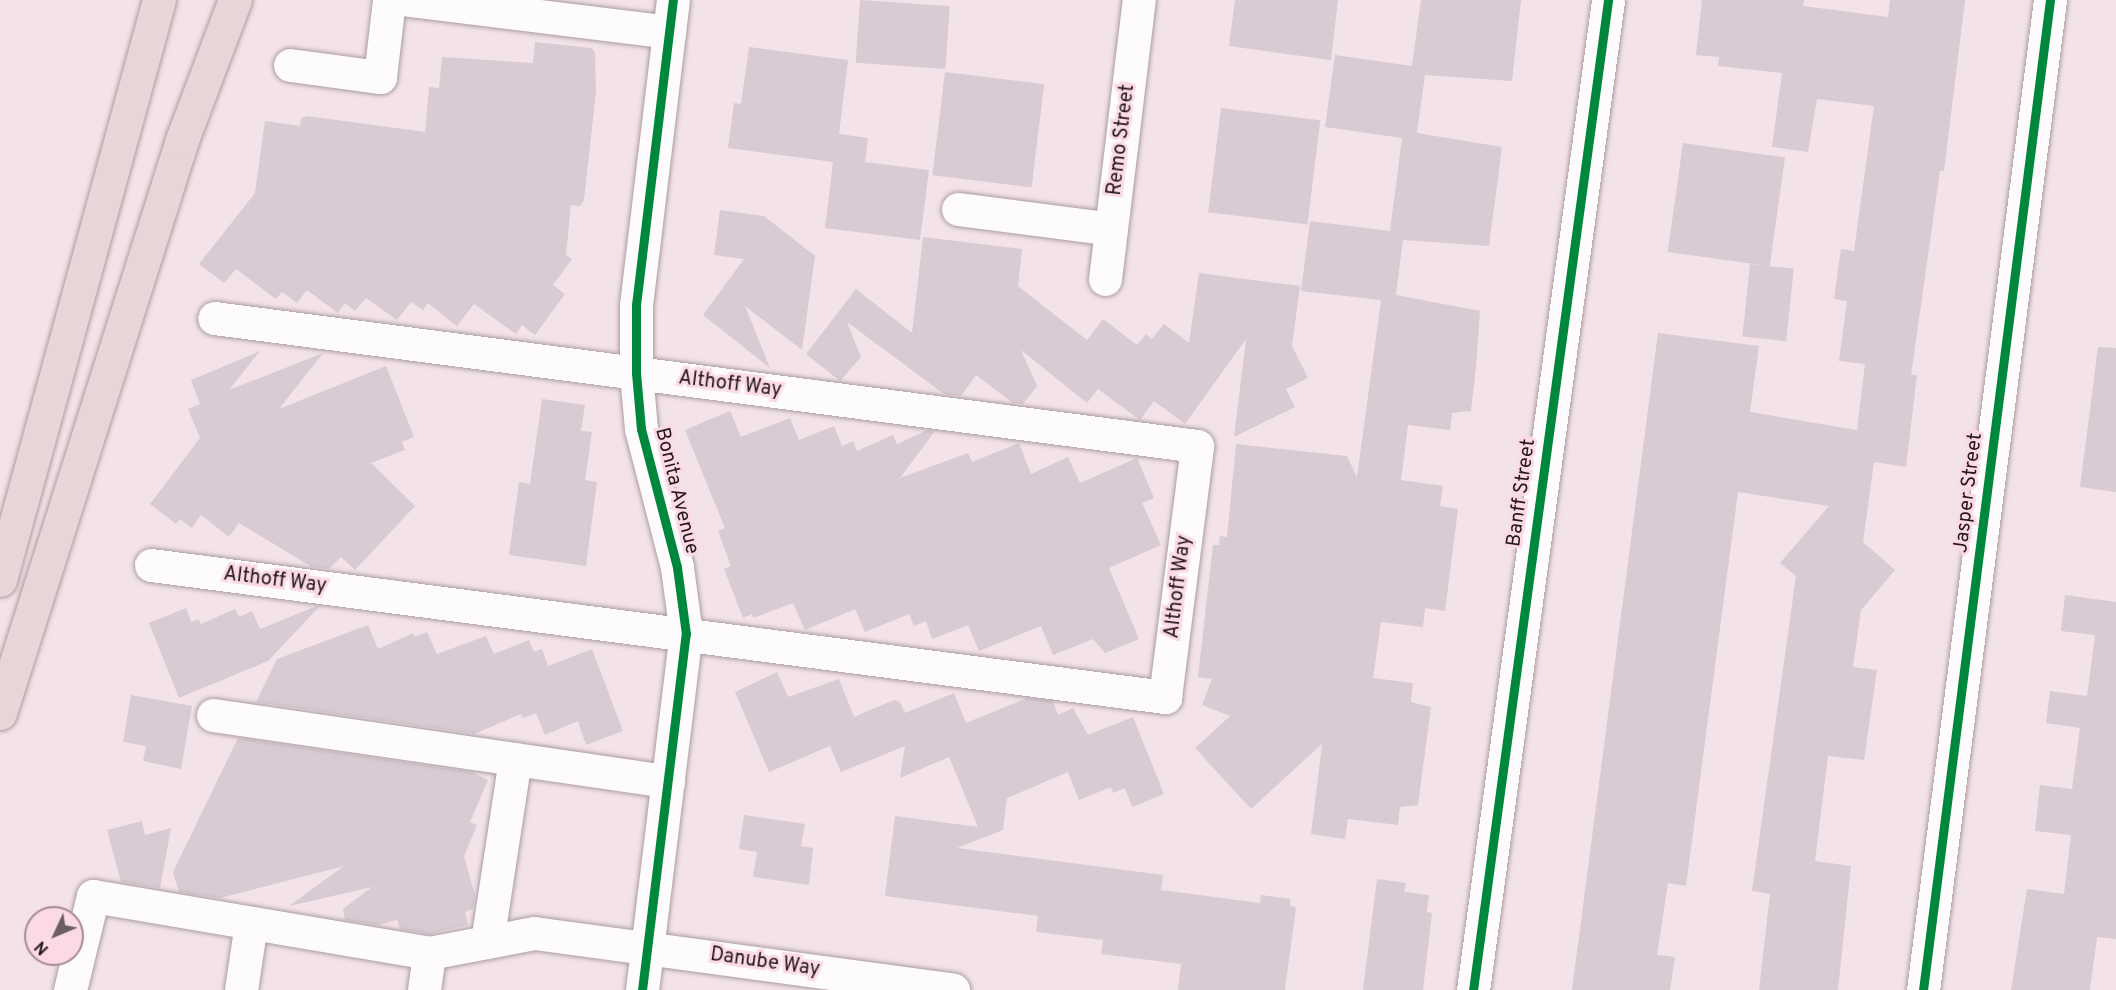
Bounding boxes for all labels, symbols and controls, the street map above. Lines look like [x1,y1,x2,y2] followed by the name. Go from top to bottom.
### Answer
[1103,83,1141,197] street label: Remo Street
[677,367,783,403] street label: Althoff Way
[649,425,703,557] street label: Bonita Avenue
[1950,432,1988,554] street label: Jasper Street
[1503,438,1541,548] street label: Banff Street
[1161,534,1197,640] street label: Althoff Way
[222,563,328,599] street label: Althoff Way
[24,906,84,966] north arrow
[31,936,54,958] text: N
[708,943,822,983] street label: Danube Way

